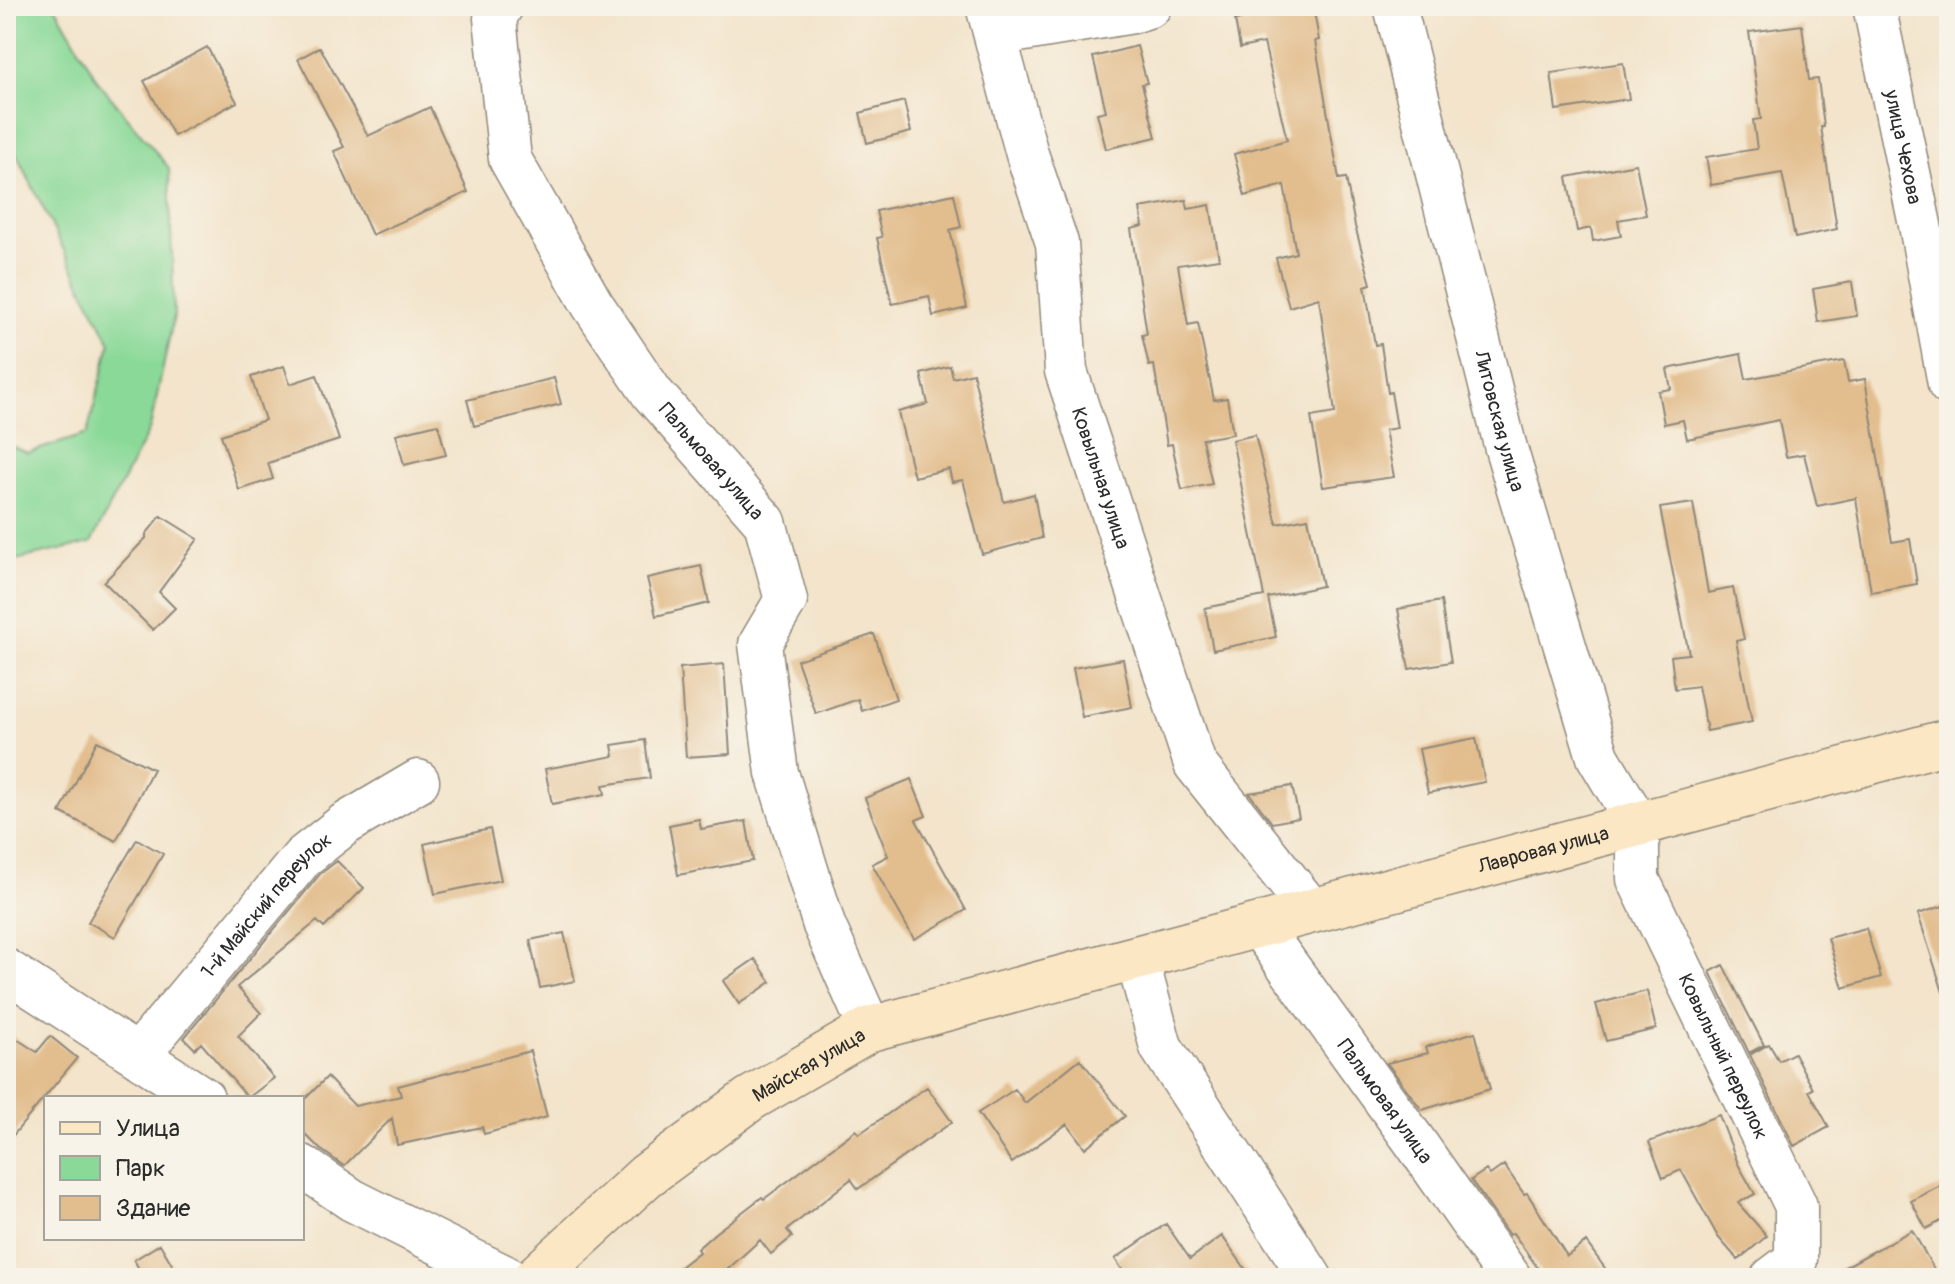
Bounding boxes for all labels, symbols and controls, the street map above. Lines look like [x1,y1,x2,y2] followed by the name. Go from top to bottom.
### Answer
[1879,87,1928,206] street label: улица Чехова
[1469,347,1531,494] street label: Литовская улица
[653,397,770,525] street label: Пальмовая улица
[1066,404,1136,552] street label: Ковыльная улица
[1474,820,1611,879] street label: Лавровая улица
[195,827,337,983] street label: 1-й Майский переулок
[1673,969,1774,1143] street label: Ковыльный переулок
[748,1022,870,1108] street label: Майская улица
[1332,1034,1439,1168] street label: Пальмовая улица
[44,1096,304,1240] legend
[116,1114,180,1143] text: Улица
[116,1154,165,1183] text: Парк
[116,1194,191,1223] text: Здание

